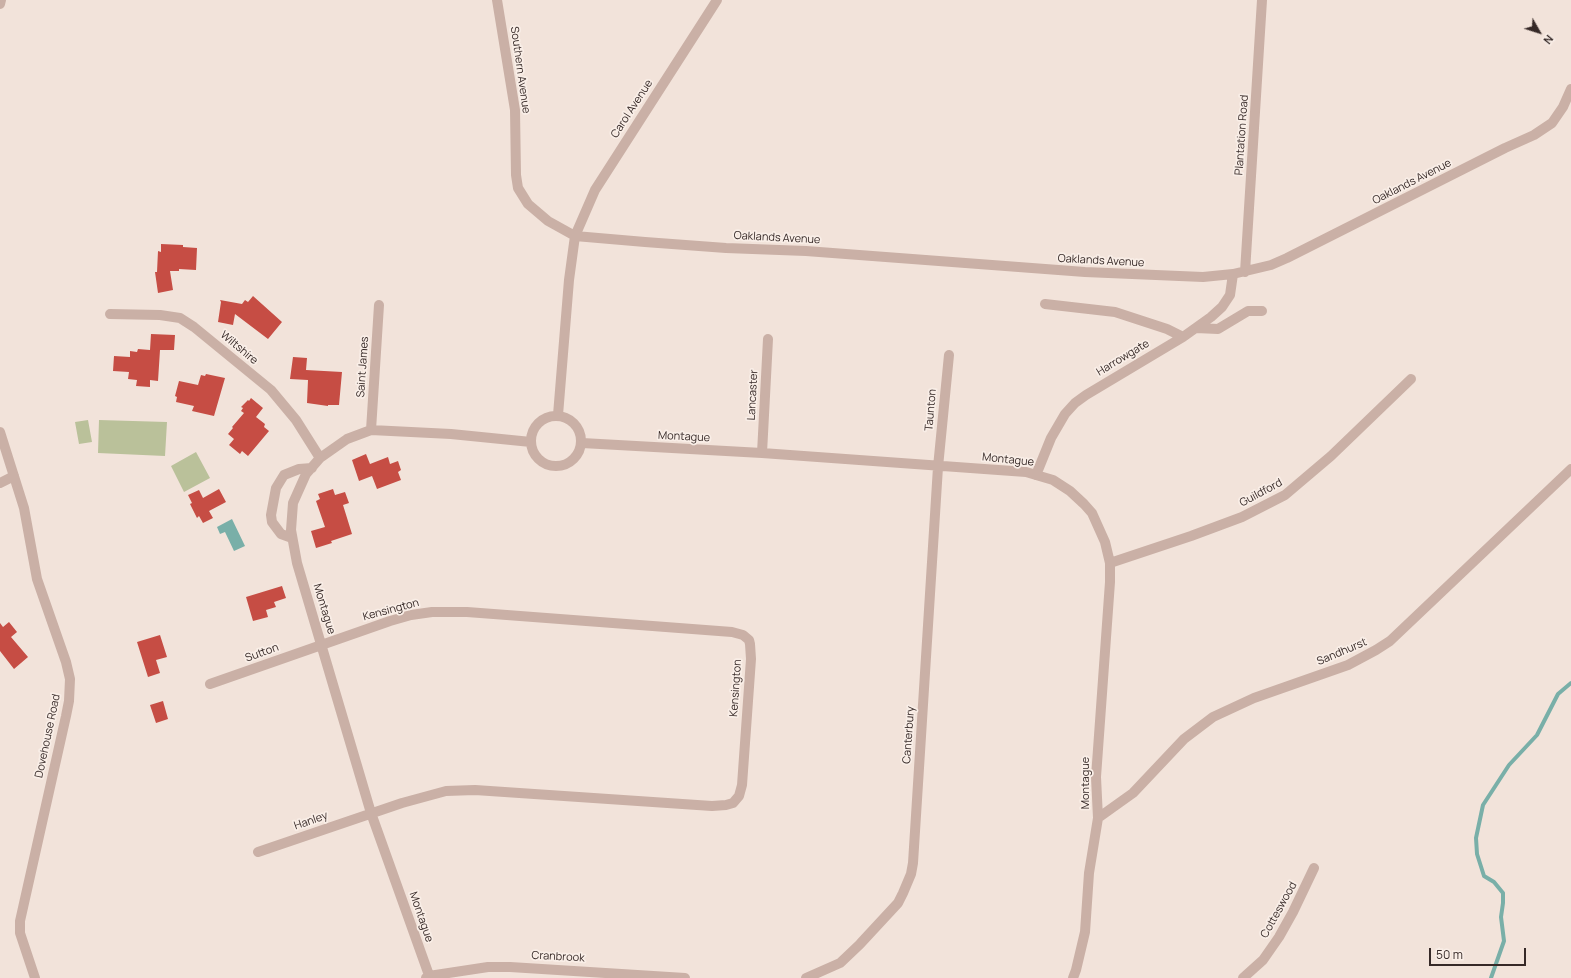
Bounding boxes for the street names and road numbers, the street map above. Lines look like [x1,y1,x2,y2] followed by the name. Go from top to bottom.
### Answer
[507,26,533,114] street label: Southern Avenue
[608,77,656,141] street label: Carol Avenue
[1233,94,1251,176] street label: Plantation Road
[1370,156,1454,208] street label: Oaklands Avenue
[733,229,821,247] street label: Oaklands Avenue
[1057,252,1145,270] street label: Oaklands Avenue
[218,329,260,367] street label: Wiltshire
[354,336,372,398] street label: Saint James
[1094,337,1152,379] street label: Harrowgate
[745,369,761,421] street label: Lancaster
[923,388,939,432] street label: Taunton
[658,429,710,445] street label: Montague
[981,451,1035,469] street label: Montague
[1237,476,1285,510] street label: Guildford
[310,582,338,636] street label: Montague
[362,596,420,624] street label: Kensington
[1315,636,1369,668] street label: Sandhurst
[244,641,280,665] street label: Sutton
[727,659,745,717] street label: Kensington
[33,693,63,779] street label: Dovehouse Road
[900,706,918,764] street label: Canterbury
[1079,757,1093,809] street label: Montague
[292,809,330,833] street label: Hanley
[1258,880,1300,940] street label: Cotteswood
[406,890,436,944] street label: Montague
[531,949,585,965] street label: Cranbrook

